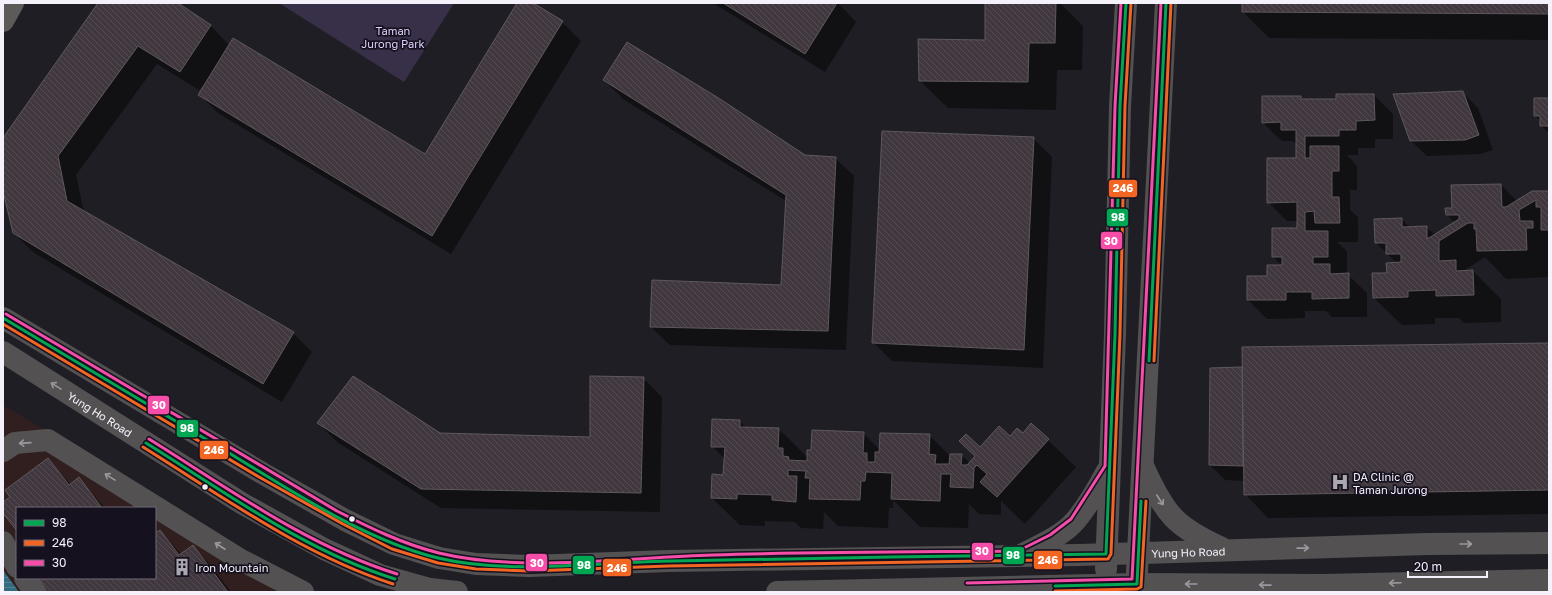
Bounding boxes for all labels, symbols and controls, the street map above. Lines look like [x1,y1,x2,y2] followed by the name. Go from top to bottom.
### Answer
[361,24,425,50] park label: Taman Jurong Park
[1108,179,1138,198] line badge: 246
[1113,181,1133,194] text: 246
[1106,208,1129,227] line badge: 98
[1111,210,1125,223] text: 98
[1100,231,1123,250] line badge: 30
[1104,234,1118,247] text: 30
[51,382,62,390] one-way arrow
[65,388,135,439] street label: Yung Ho Road
[147,395,170,415] line badge: 30
[152,398,166,411] text: 30
[176,419,199,438] line badge: 98
[180,421,194,434] text: 98
[19,439,32,446] one-way arrow
[199,440,229,460] line badge: 246
[204,443,224,456] text: 246
[1353,470,1428,496] place label: DA Clinic @ Taman Jurong
[1330,472,1350,492] hospital icon: DA Clinic @ Taman Jurong
[104,473,116,481] one-way arrow
[200,482,210,492] unlabelled marker
[1156,495,1164,506] one-way arrow
[16,507,156,579] legend
[347,514,357,524] unlabelled marker
[52,515,67,530] text: 98
[52,535,74,550] text: 246
[1459,540,1472,548] one-way arrow
[214,542,226,550] one-way arrow
[971,542,994,561] line badge: 30
[975,544,989,557] text: 30
[1151,544,1226,559] street label: Yung Ho Road
[1296,545,1309,552] one-way arrow
[1002,546,1025,565] line badge: 98
[1006,548,1020,561] text: 98
[1033,550,1063,570] line badge: 246
[525,553,548,572] line badge: 30
[1038,553,1058,566] text: 246
[1408,553,1487,579] scale bar
[52,555,66,570] text: 30
[572,555,595,575] line badge: 98
[530,556,544,569] text: 30
[172,557,192,577] building icon: Iron Mountain
[577,558,591,571] text: 98
[602,558,632,577] line badge: 246
[1414,559,1442,574] text: 20 m
[195,561,268,574] place label: Iron Mountain
[607,561,627,574] text: 246
[1389,579,1402,587] one-way arrow
[1185,580,1198,588] one-way arrow
[1259,581,1272,588] one-way arrow

